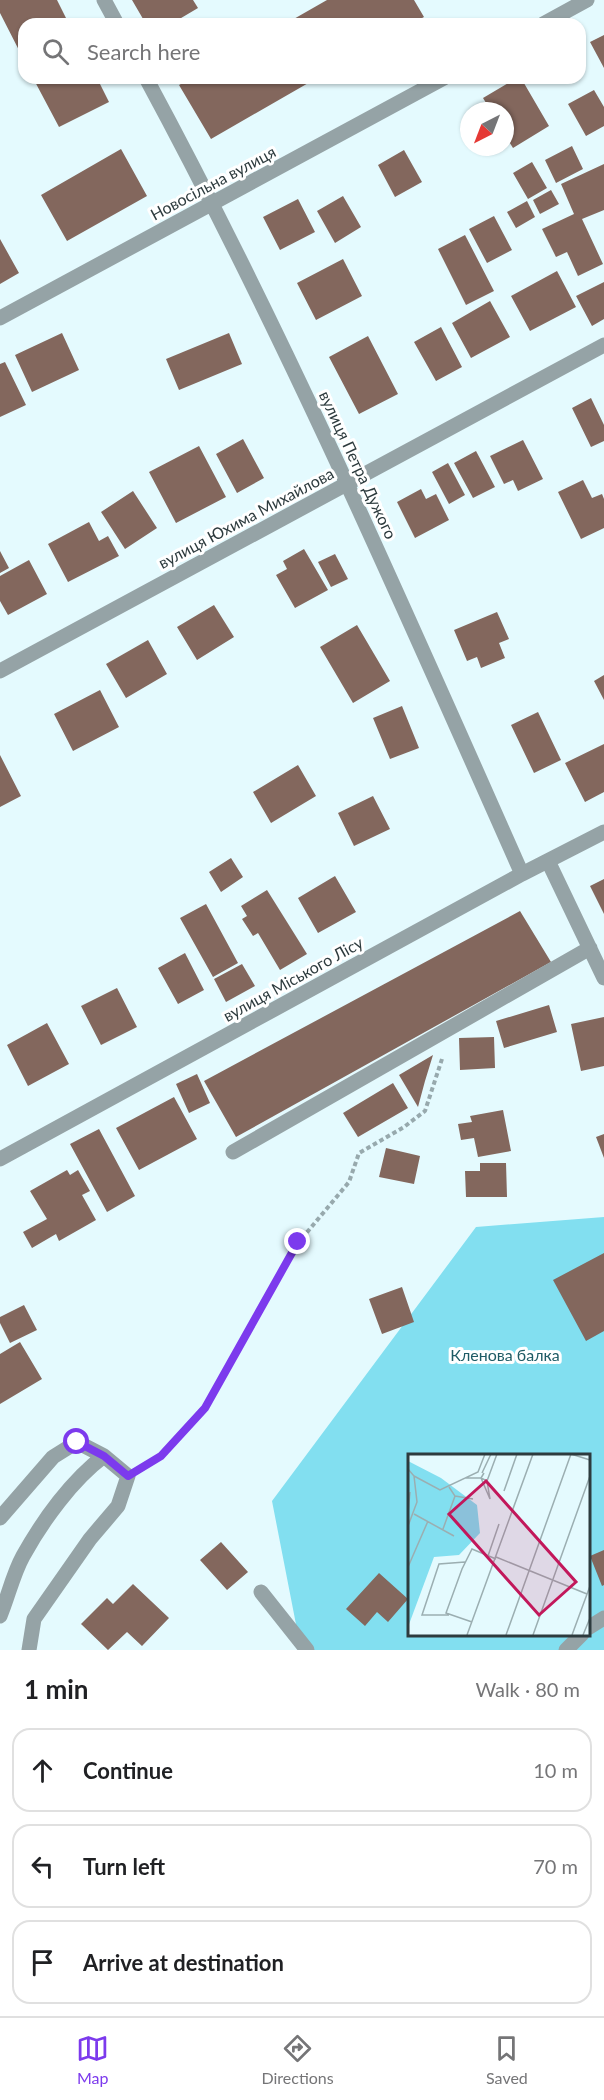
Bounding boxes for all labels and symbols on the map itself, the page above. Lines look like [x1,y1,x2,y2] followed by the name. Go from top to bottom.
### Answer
[460,102,514,156] north arrow
[147,142,279,224] street label: Новосільна вулиця
[316,388,401,542] street label: вулиця Петра Дужого
[155,463,337,572] street label: вулиця Юхима Михайлова
[220,932,367,1025] street label: вулиця Міського Лісу
[284,1228,310,1254] route end
[450,1345,560,1364] park label: Кленова балка
[63,1428,89,1454] route start
[408,1454,589,1635] inset map

